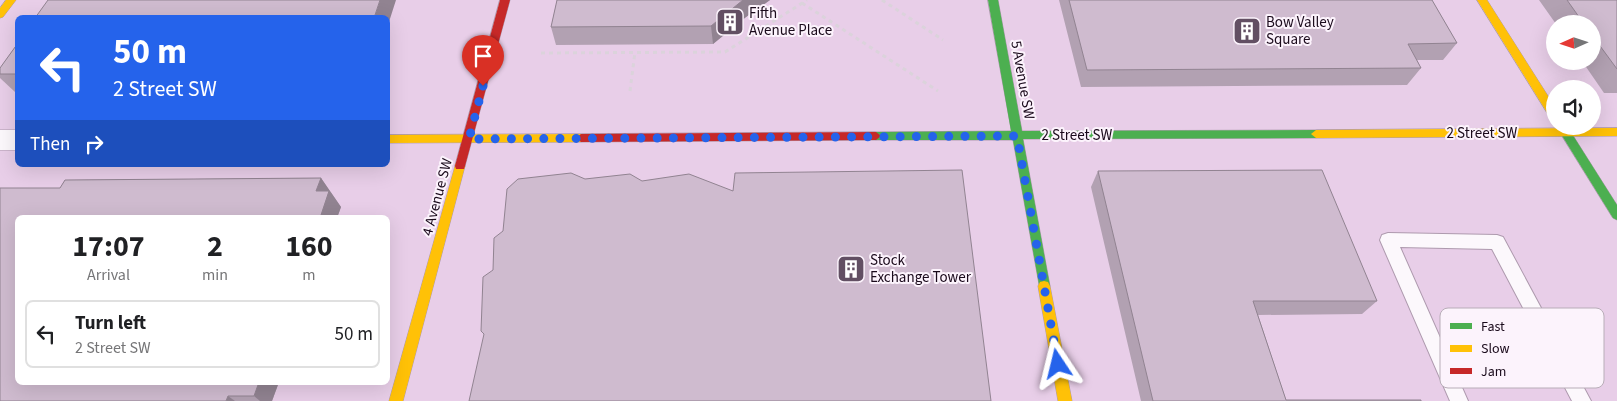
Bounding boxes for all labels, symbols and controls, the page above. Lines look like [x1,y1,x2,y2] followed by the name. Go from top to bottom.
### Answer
[749,3,832,41] place label: Fifth Avenue Place
[715,7,745,37] building icon: Fifth Avenue Place
[1266,12,1334,50] place label: Bow Valley Square
[1546,15,1601,70] north arrow
[1546,15,1601,135] map controls
[1232,16,1262,46] building icon: Bow Valley Square
[113,27,187,77] text: 50 m
[30,35,95,100] icon: left
[462,35,504,86] pin
[1005,39,1040,121] street label: 5 Avenue SW
[469,42,497,70] icon: arrive
[113,73,217,105] text: 2 Street SW
[1546,80,1601,135] button: sound
[1447,123,1518,144] street label: 2 Street SW
[1042,125,1113,146] street label: 2 Street SW
[80,130,108,158] icon: right
[30,131,70,158] text: Then
[417,156,458,238] street label: 4 Avenue SW
[72,225,145,268] text: 17:07
[207,225,223,268] text: 2
[285,225,333,268] text: 160
[870,250,972,288] place label: Stock Exchange Tower
[836,254,866,284] building icon: Stock Exchange Tower
[87,264,130,286] text: Arrival
[202,264,228,286] text: min
[302,264,316,286] text: m
[1440,308,1604,388] legend
[75,310,146,337] text: Turn left
[1481,317,1505,337] text: Fast
[32,320,60,348] icon: left
[335,321,373,348] text: 50 m
[75,337,151,359] text: 2 Street SW
[1031,337,1083,389] position arrow
[1481,339,1510,359] text: Slow
[1481,362,1506,382] text: Jam

